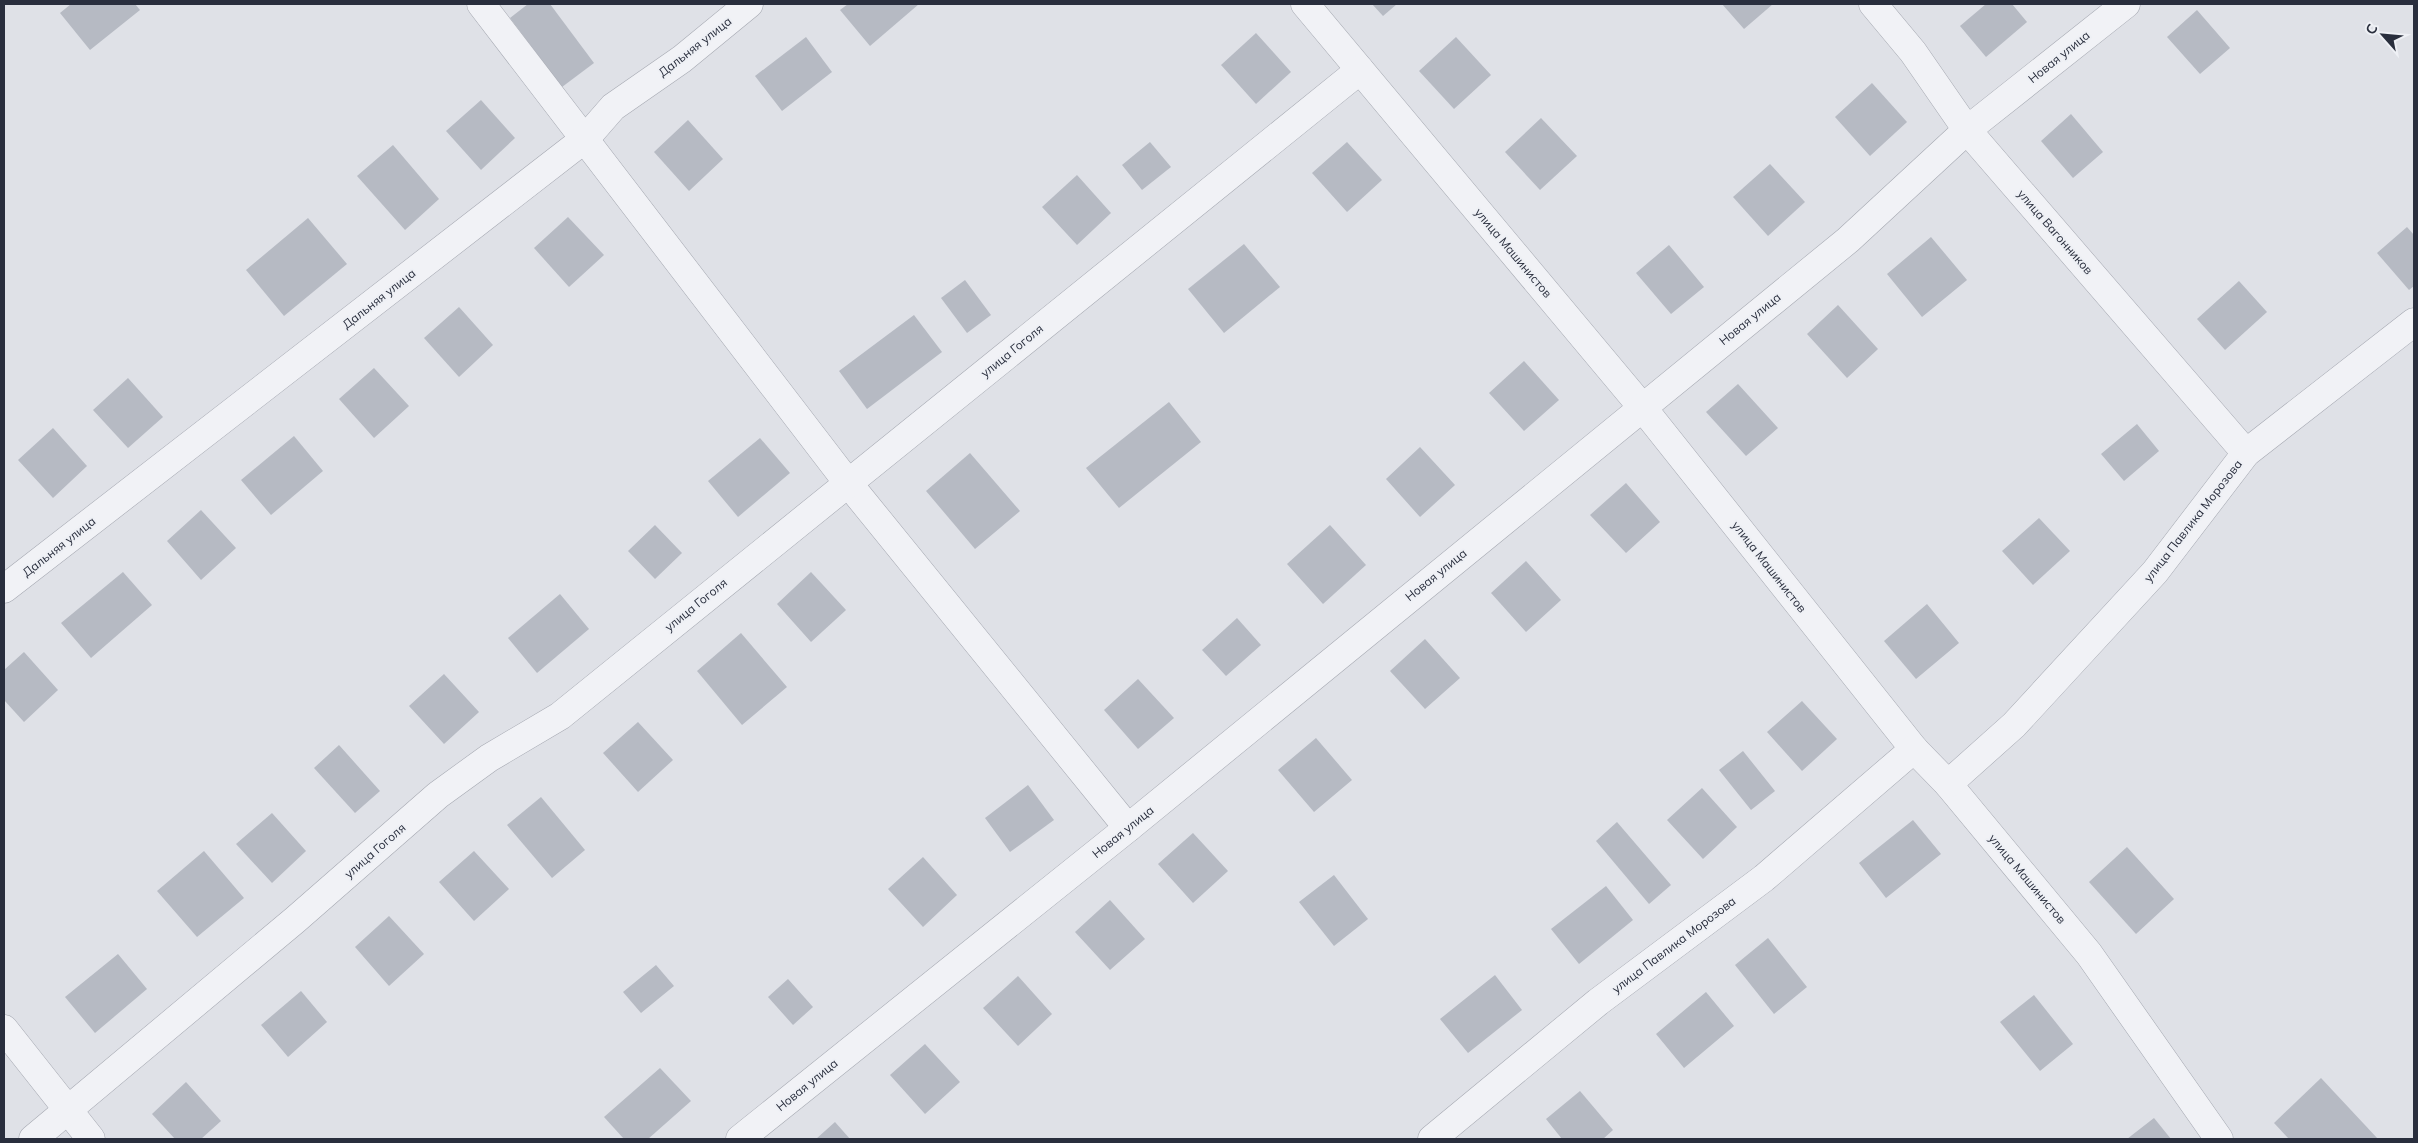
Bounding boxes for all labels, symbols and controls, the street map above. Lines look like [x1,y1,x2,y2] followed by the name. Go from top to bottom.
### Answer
[2358,10,2408,60] north arrow
[655,13,734,80] street label: Дальняя улица
[2361,21,2382,37] text: С
[2025,27,2092,86] street label: Новая улица
[2014,186,2097,277] street label: улица Вагонников
[1472,205,1555,301] street label: улица Машинистов
[339,265,418,332] street label: Дальняя улица
[1716,289,1783,348] street label: Новая улица
[977,321,1046,380] street label: улица Гоголя
[2140,457,2245,585] street label: улица Павлика Морозова
[19,513,98,580] street label: Дальняя улица
[1729,518,1810,616] street label: улица Машинистов
[1402,545,1469,604] street label: Новая улица
[661,575,730,634] street label: улица Гоголя
[1089,802,1156,861] street label: Новая улица
[341,820,408,881] street label: улица Гоголя
[1986,831,2069,927] street label: улица Машинистов
[1609,893,1739,996] street label: улица Павлика Морозова
[773,1055,840,1114] street label: Новая улица

